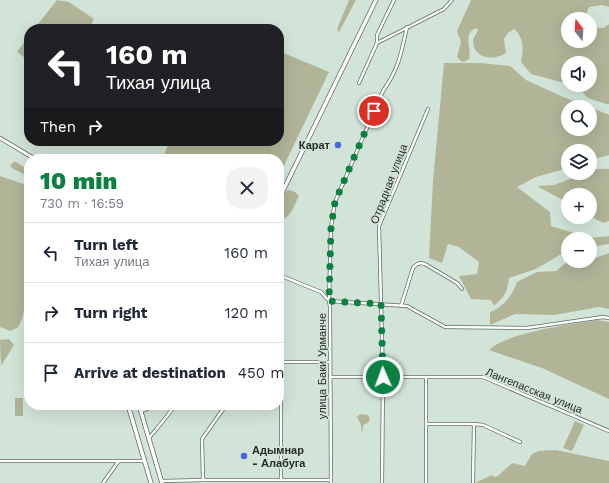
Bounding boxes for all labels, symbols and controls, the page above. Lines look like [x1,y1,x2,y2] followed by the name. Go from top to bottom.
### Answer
[561,12,597,48] north arrow
[561,12,597,268] map controls
[106,38,188,71] text: 160 m
[40,40,92,92] icon: left
[561,56,597,92] button: sound
[106,72,210,93] text: Тихая улица
[357,94,391,128] pin
[363,100,385,122] icon: arrive
[561,100,597,136] button: search
[84,116,106,138] icon: right
[40,118,76,136] text: Then
[299,139,331,152] place label: Карат
[333,140,343,150] marker: Карат
[368,141,411,226] street label: Отрадная улица
[561,144,597,180] button: layers
[40,167,117,195] text: 10 min
[226,167,268,209] button: close
[561,188,597,224] button: +
[40,196,124,211] text: 730 m · 16:59
[561,232,597,268] button: −
[74,236,138,254] text: Turn left
[40,242,62,264] icon: left
[224,244,268,262] text: 160 m
[74,254,149,269] text: Тихая улица
[40,302,62,324] icon: right
[74,304,147,322] text: Turn right
[225,304,268,322] text: 120 m
[316,313,329,419] street label: улица Баки Урманче
[362,356,404,398] position arrow
[40,362,62,384] icon: arrive
[74,364,226,382] text: Arrive at destination
[238,364,284,382] text: 450 m
[484,366,585,417] street label: Лангепасская улица
[252,444,306,470] place label: Адымнар - Алабуга
[239,451,249,461] marker: Адымнар - Алабуга

